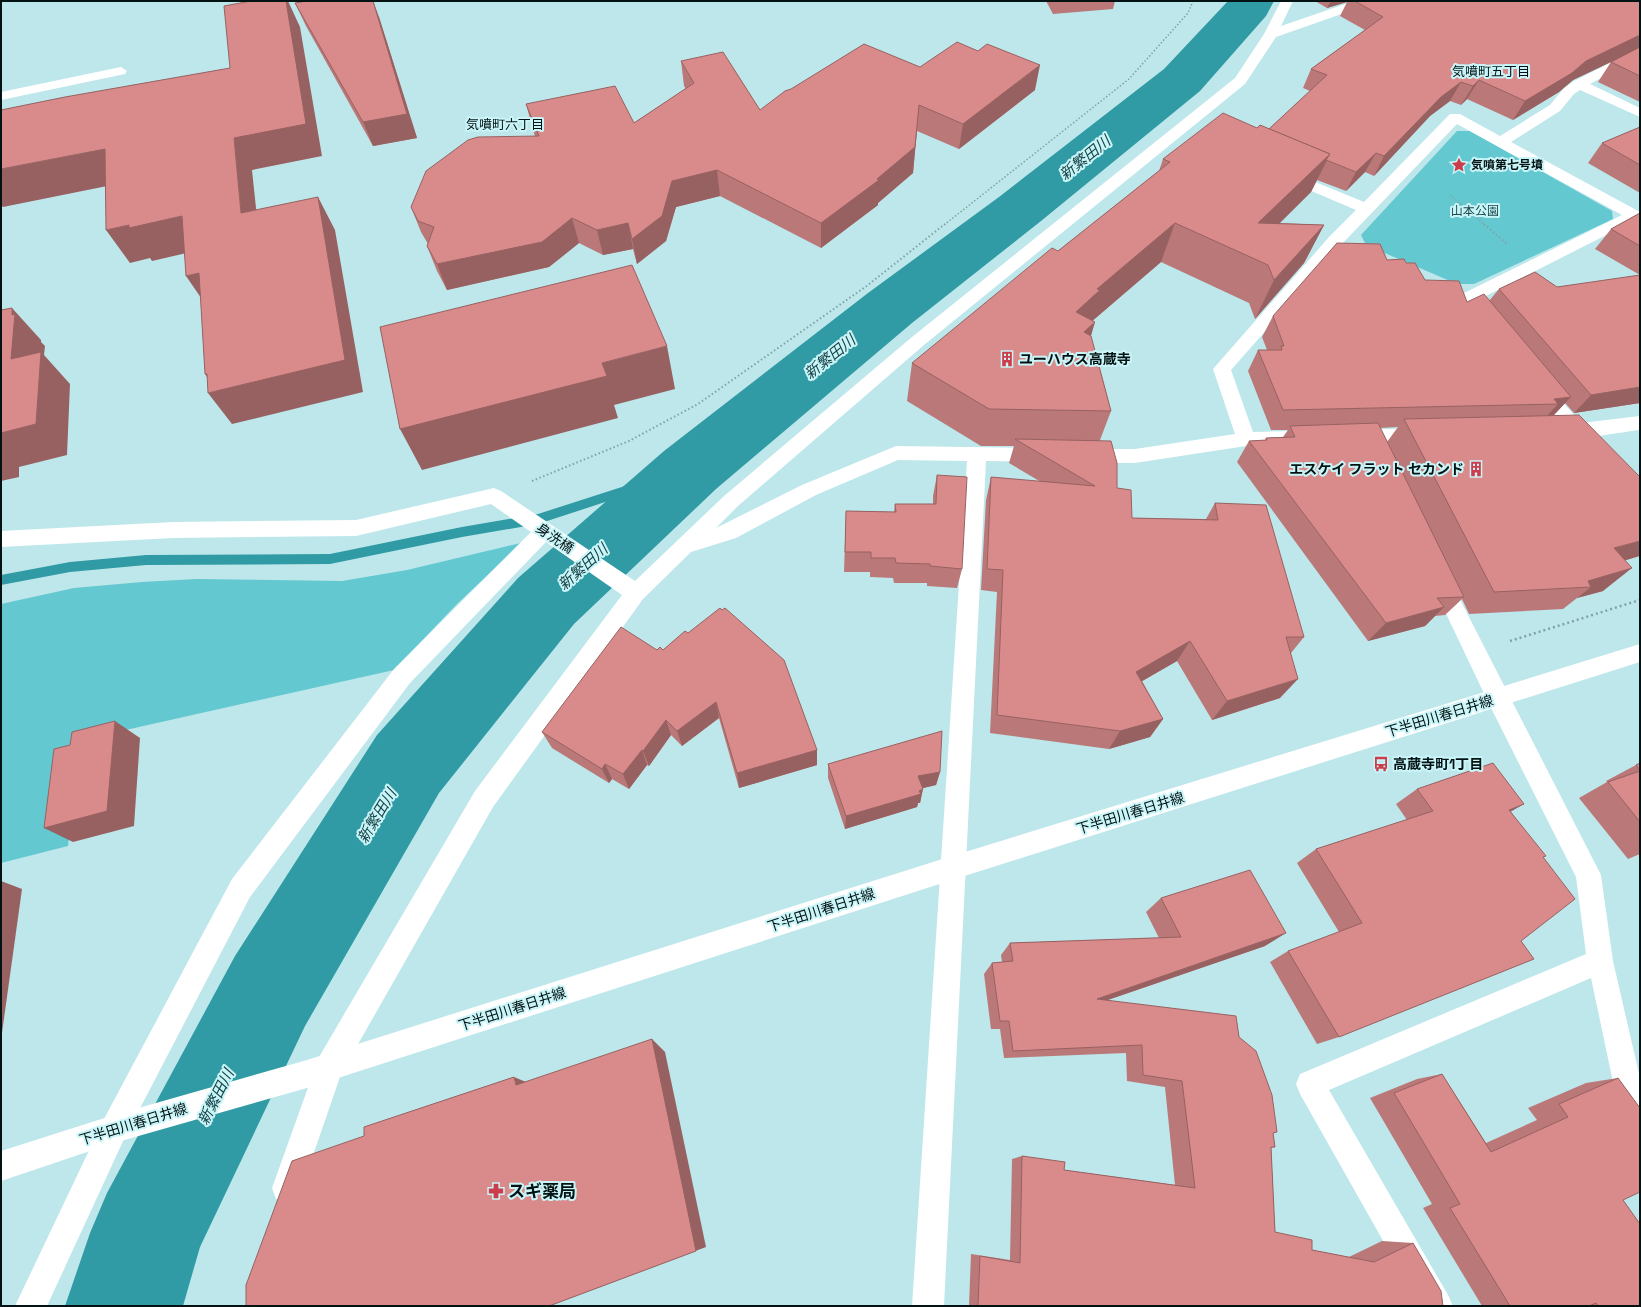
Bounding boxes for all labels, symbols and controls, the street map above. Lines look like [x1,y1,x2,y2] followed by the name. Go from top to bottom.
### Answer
[1452,63,1530,80] district label: 気噴町五丁目
[466,116,544,133] district label: 気噴町六丁目
[1055,130,1116,184] water label: 新繁田川
[1450,156,1468,174] place icon: 気噴第七号墳
[1471,157,1543,173] place label: 気噴第七号墳
[1451,203,1499,219] park label: 山本公園
[800,329,861,383] water label: 新繁田川
[998,350,1016,368] building icon: ユーハウス高蔵寺
[1019,350,1131,368] place label: ユーハウス高蔵寺
[1289,460,1464,478] place label: エスケイ フラット セカンド
[1467,460,1485,478] building icon: エスケイ フラット セカンド
[533,519,577,557] street label: 身洗橋
[554,538,613,594] water label: 新繁田川
[1383,691,1495,741] street label: 下半田川春日井線
[1372,755,1390,773] bus stop icon: 高蔵寺町1丁目
[1393,755,1483,773] place label: 高蔵寺町1丁目
[353,783,401,846] water label: 新繁田川
[1074,788,1186,838] street label: 下半田川春日井線
[765,884,877,936] street label: 下半田川春日井線
[456,983,568,1035] street label: 下半田川春日井線
[193,1064,239,1128] water label: 新繁田川
[77,1099,189,1149] street label: 下半田川春日井線
[508,1180,576,1202] place label: スギ薬局
[487,1182,505,1200] pharmacy icon: スギ薬局

